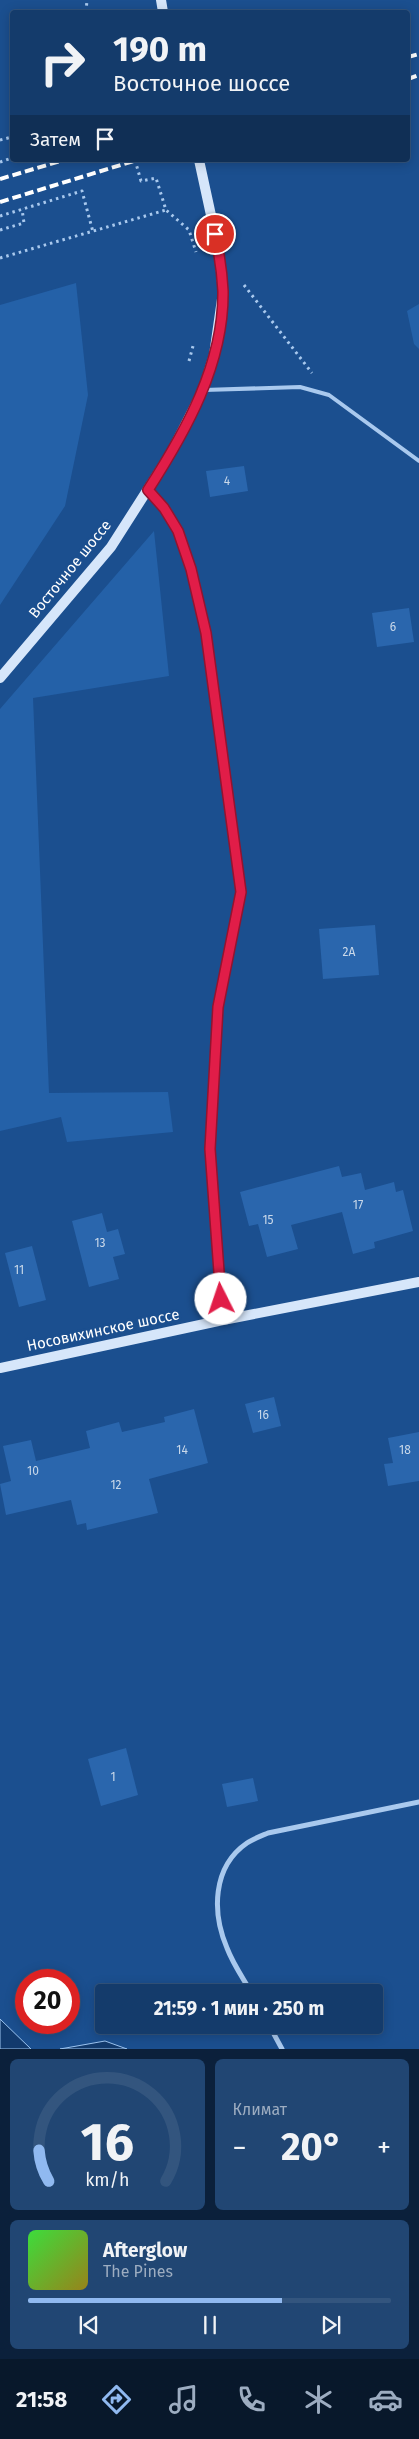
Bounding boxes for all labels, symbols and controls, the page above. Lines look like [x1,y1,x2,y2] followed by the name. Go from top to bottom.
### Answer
[113,28,207,70] text: 190 m
[30,30,95,95] icon: right
[113,70,290,97] text: Восточное шоссе
[91,125,119,153] icon: arrive
[30,128,81,151] text: Затем
[194,213,236,255] pin
[201,220,229,248] icon: arrive
[224,474,231,488] house number: 4
[25,516,115,622] street label: Восточное шоссе
[390,620,396,634] house number: 6
[343,945,356,959] house number: 2А
[353,1198,363,1212] house number: 17
[262,1213,274,1227] house number: 15
[94,1236,106,1250] house number: 13
[14,1263,24,1277] house number: 11
[194,1272,246,1324] position arrow
[25,1305,181,1355] street label: Носовихинское шоссе
[257,1408,269,1422] house number: 16
[176,1443,188,1457] house number: 14
[399,1443,411,1457] house number: 18
[27,1464,39,1478] house number: 10
[110,1478,122,1492] house number: 12
[110,1770,116,1784] house number: 1
[15,1969,80,2034] speed limit sign: 20
[154,1997,324,2020] text: 21:59 · 1 мин · 250 m
[233,2100,287,2119] text: Климат
[81,2111,134,2174] text: 16
[281,2124,343,2170] text: 20°
[233,2131,247,2164] text: −
[377,2131,391,2164] text: +
[85,2169,129,2191] text: km/h
[103,2239,187,2262] text: Afterglow
[103,2262,173,2281] text: The Pines
[75,2311,103,2339] icon: previous
[196,2311,224,2339] icon: pause
[317,2311,345,2339] icon: next
[99,2382,134,2417] icon: directions
[166,2382,201,2417] icon: music
[234,2382,269,2417] icon: phone
[301,2382,336,2417] icon: climate
[368,2382,403,2417] icon: car
[16,2386,67,2413] text: 21:58

